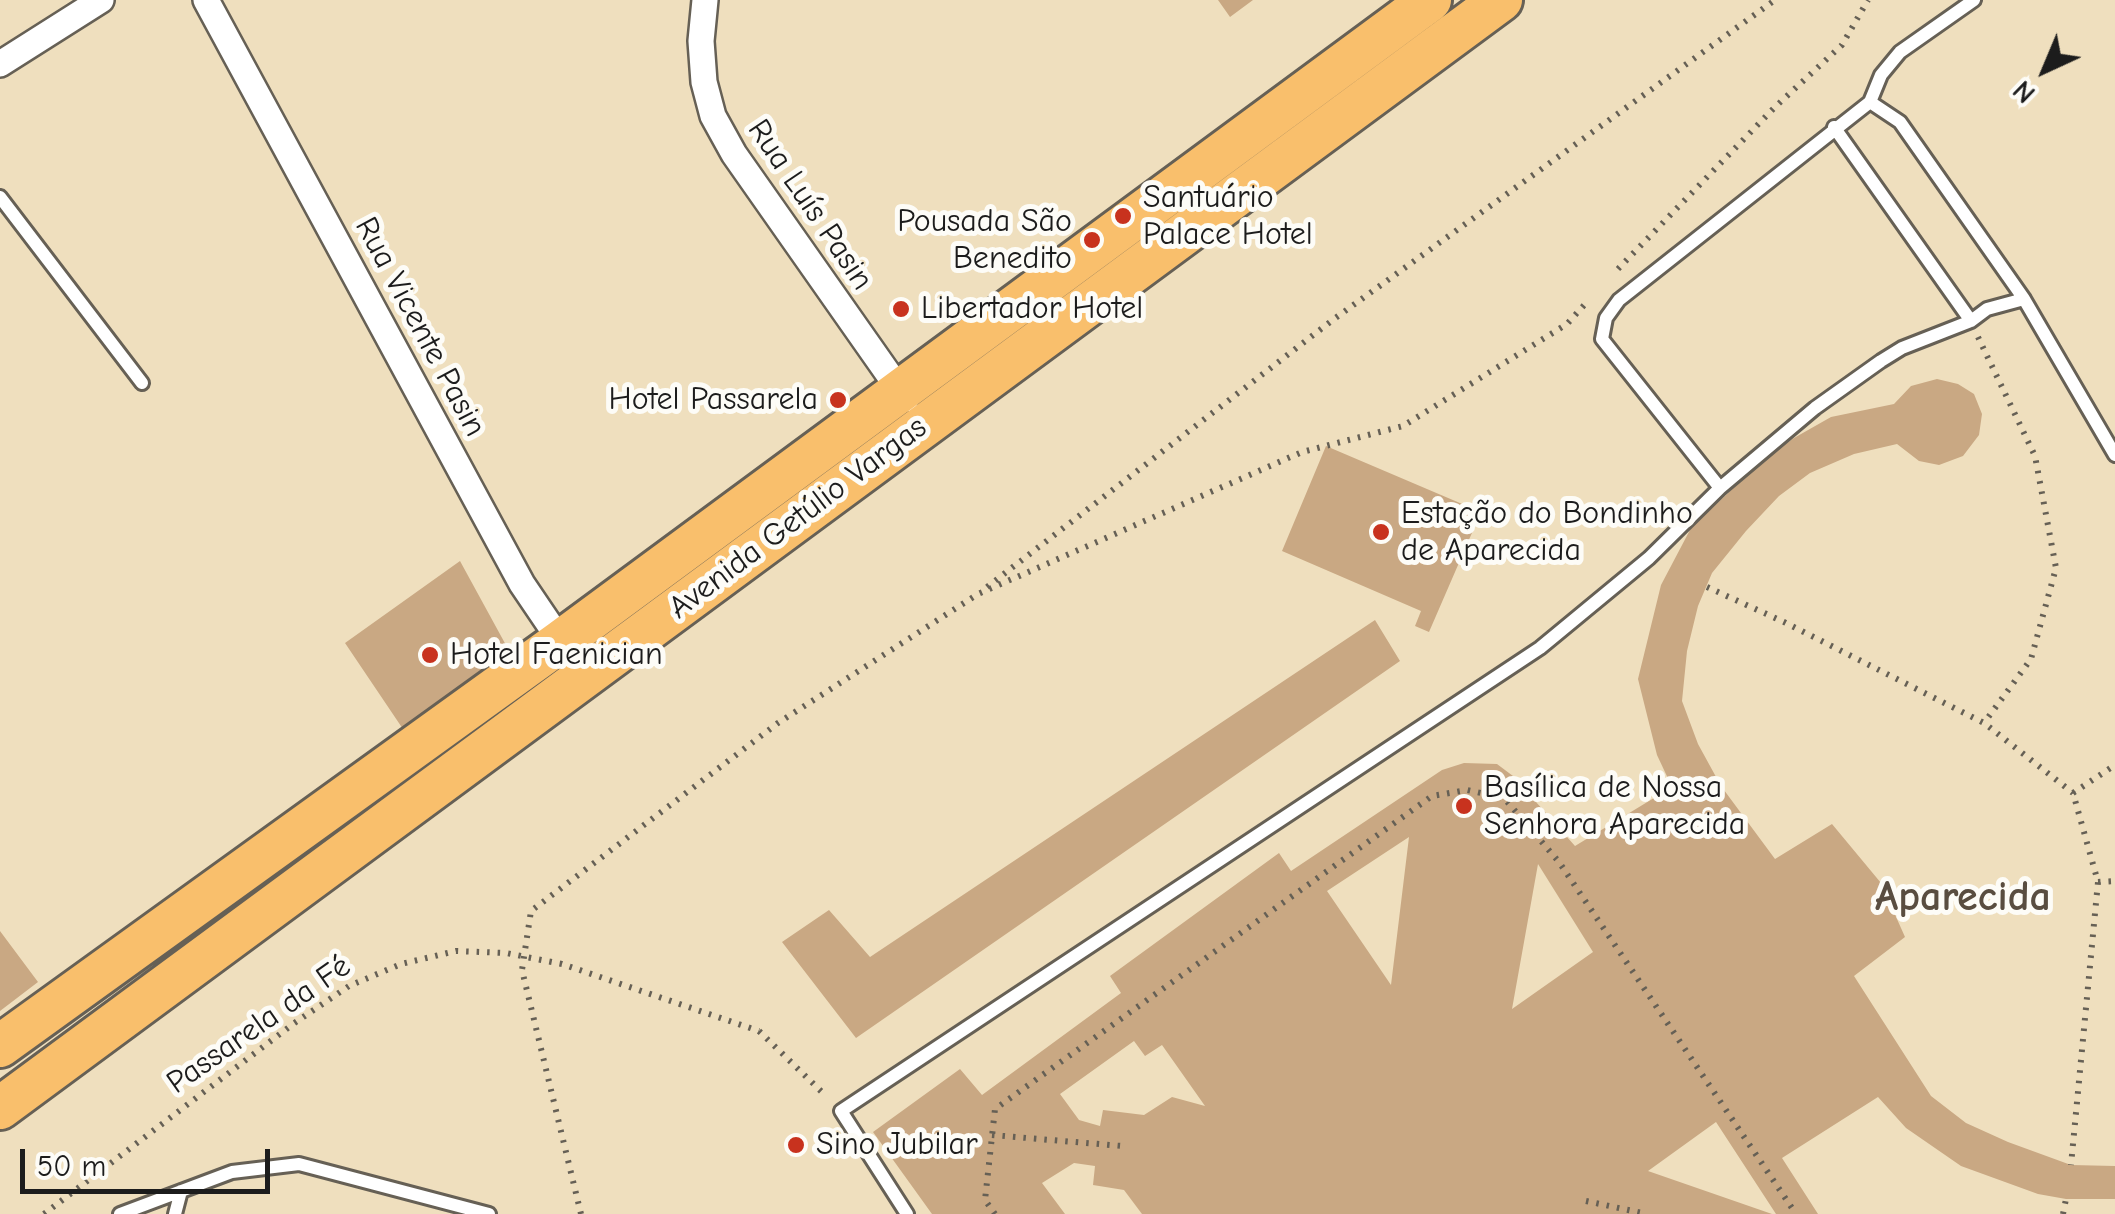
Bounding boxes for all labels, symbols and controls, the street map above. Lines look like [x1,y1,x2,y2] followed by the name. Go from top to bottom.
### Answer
[1995,20,2095,120] north arrow
[2006,74,2042,109] text: N
[739,113,881,297] street label: Rua Luís Pasin
[1143,179,1313,254] place label: Santuário Palace Hotel
[897,203,1072,278] place label: Pousada São Benedito
[1112,205,1134,227] marker: Santuário Palace Hotel
[346,211,494,443] street label: Rua Vicente Pasin
[1081,229,1103,251] marker: Pousada São Benedito
[921,290,1143,328] place label: Libertador Hotel
[890,298,912,320] marker: Libertador Hotel
[608,381,818,419] place label: Hotel Passarela
[827,389,849,411] marker: Hotel Passarela
[661,408,935,628] street label: Avenida Getúlio Vargas
[1401,495,1693,570] place label: Estação do Bondinho de Aparecida
[1370,521,1392,543] marker: Estação do Bondinho de Aparecida
[450,636,663,674] place label: Hotel Faenician
[419,644,441,666] marker: Hotel Faenician
[1484,769,1745,844] place label: Basílica de Nossa Senhora Aparecida
[1453,795,1475,817] marker: Basílica de Nossa Senhora Aparecida
[1875,873,2051,923] district label: Aparecida
[160,948,358,1102] street label: Passarela da Fé
[816,1126,978,1164] place label: Sino Jubilar
[25,1129,275,1191] scale bar
[785,1134,807,1156] marker: Sino Jubilar
[37,1149,106,1184] text: 50 m

